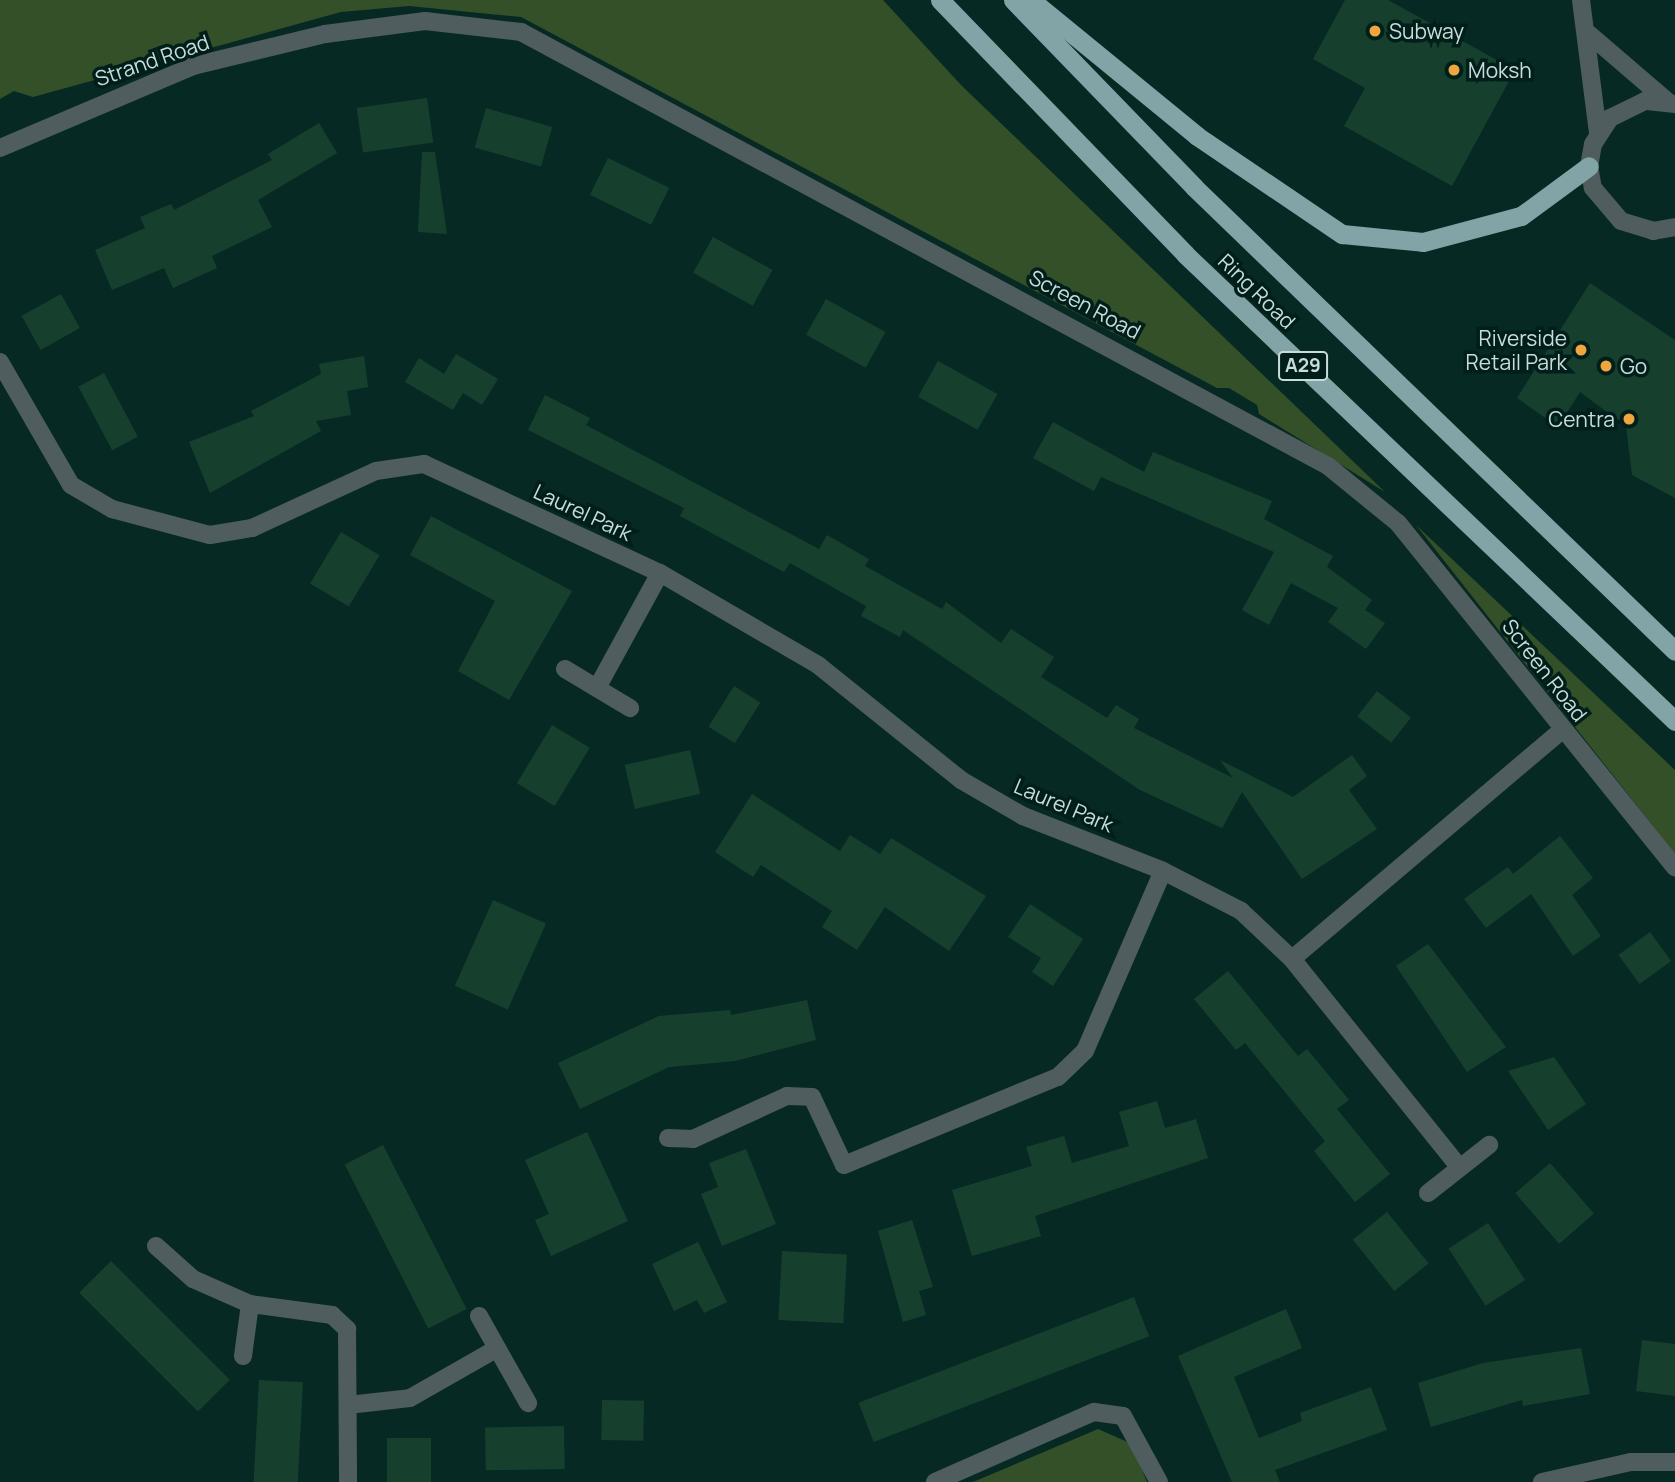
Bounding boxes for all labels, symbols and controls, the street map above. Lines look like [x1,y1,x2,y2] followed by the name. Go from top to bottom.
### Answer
[1389,18,1464,44] place label: Subway
[1367,23,1383,39] marker: Subway
[92,29,212,91] street label: Strand Road
[1468,57,1532,83] place label: Moksh
[1446,62,1462,78] marker: Moksh
[1213,248,1301,334] street label: Ring Road
[1025,264,1145,344] street label: Screen Road
[1466,325,1567,375] place label: Riverside Retail Park
[1573,342,1589,358] marker: Riverside Retail Park
[1277,350,1329,382] road number: A29
[1620,353,1647,379] place label: Go
[1598,358,1614,374] marker: Go
[1548,406,1615,432] place label: Centra
[1621,411,1637,427] marker: Centra
[530,478,636,546] street label: Laurel Park
[1497,614,1593,726] street label: Screen Road
[1011,773,1117,837] street label: Laurel Park

